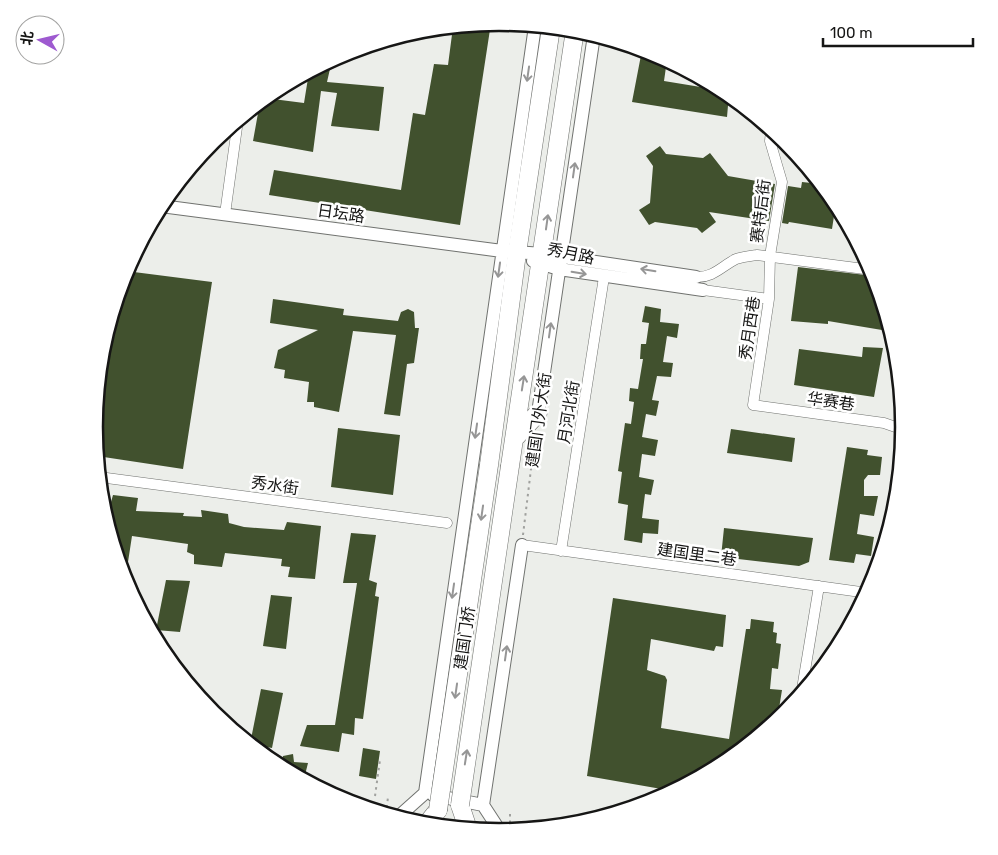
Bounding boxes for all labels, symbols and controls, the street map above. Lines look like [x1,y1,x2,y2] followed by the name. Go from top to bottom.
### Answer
[15,15,65,65] north arrow
[823,15,973,47] scale bar
[830,24,872,42] text: 100 m
[18,30,37,46] text: 北
[523,66,533,82] one-way arrow
[569,162,579,178] one-way arrow
[747,178,774,244] street label: 赛特后街
[316,201,366,226] street label: 日坛路
[542,215,552,231] one-way arrow
[545,239,596,268] street label: 秀月路
[494,261,504,277] one-way arrow
[640,265,656,275] one-way arrow
[571,268,587,278] one-way arrow
[736,295,763,361] street label: 秀月西巷
[545,323,555,339] one-way arrow
[522,371,555,469] street label: 建国门外大街
[518,375,528,391] one-way arrow
[554,379,583,445] street label: 月河北街
[806,389,856,414] street label: 华赛巷
[471,422,481,438] one-way arrow
[250,473,300,498] street label: 秀水街
[477,505,487,521] one-way arrow
[656,540,738,569] street label: 建国里二巷
[448,583,458,599] one-way arrow
[451,605,478,671] street label: 建国门桥
[501,646,511,662] one-way arrow
[450,683,460,699] one-way arrow
[462,749,472,765] one-way arrow

